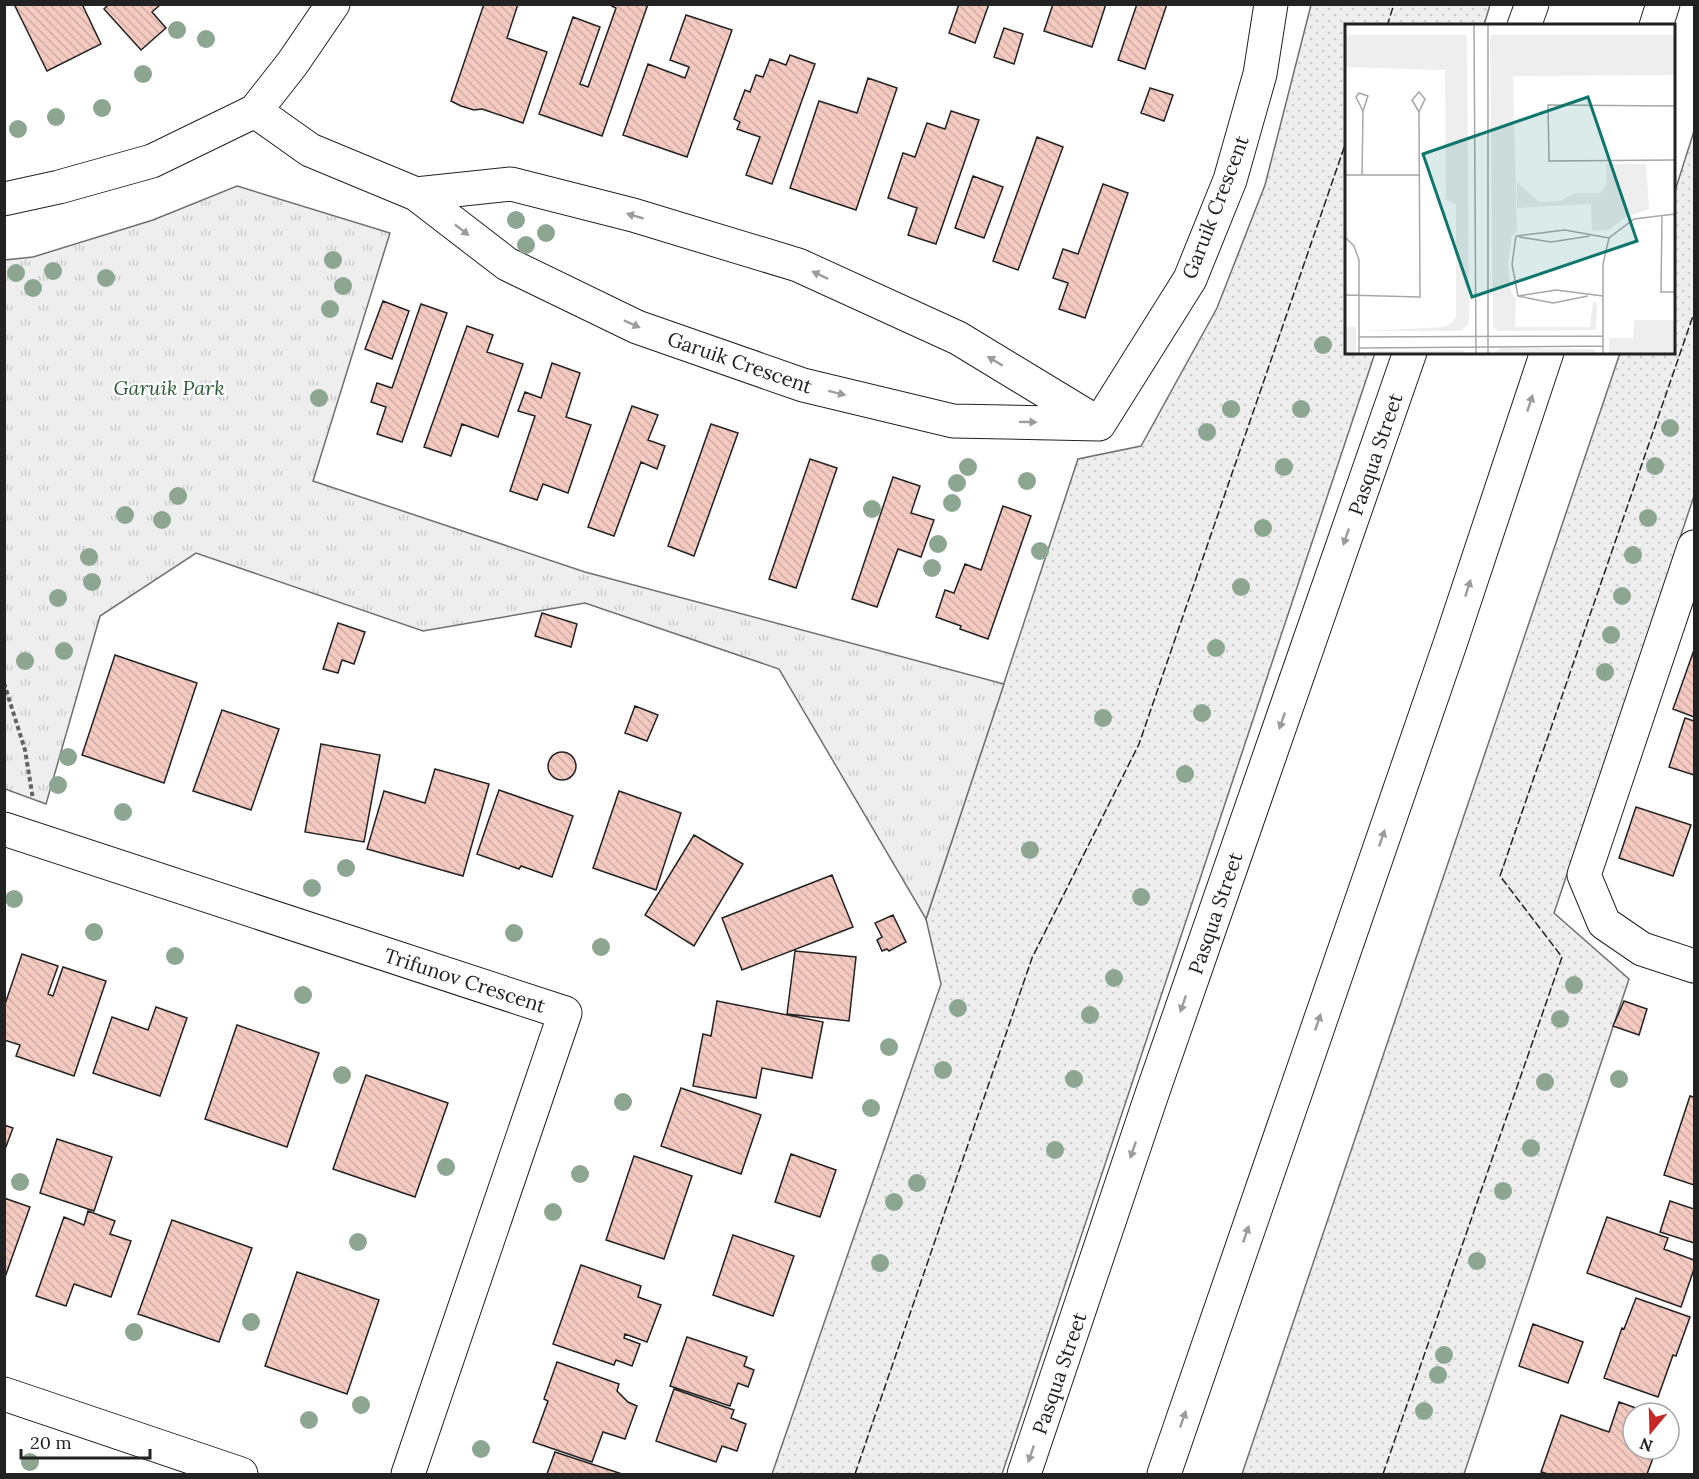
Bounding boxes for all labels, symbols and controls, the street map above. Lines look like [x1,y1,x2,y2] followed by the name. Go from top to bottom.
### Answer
[1345,24,1675,354] inset map
[1176,132,1254,282] street label: Garuik Crescent
[626,210,644,220] one-way arrow
[455,223,470,235] one-way arrow
[811,270,829,280] one-way arrow
[624,319,642,329] one-way arrow
[664,326,816,399] street label: Garuik Crescent
[987,355,1003,366] one-way arrow
[113,375,225,400] park label: Garuik Park
[827,388,846,398] one-way arrow
[1342,390,1408,518] street label: Pasqua Street
[1526,394,1536,412] one-way arrow
[1019,418,1038,427] one-way arrow
[1340,528,1350,546] one-way arrow
[1464,579,1474,597] one-way arrow
[1276,712,1286,730] one-way arrow
[1378,829,1388,847] one-way arrow
[1182,849,1248,977] street label: Pasqua Street
[381,942,549,1018] street label: Trifunov Crescent
[1178,995,1188,1013] one-way arrow
[1314,1013,1324,1031] one-way arrow
[1128,1141,1138,1159] one-way arrow
[1241,1225,1251,1243] one-way arrow
[1026,1309,1092,1437] street label: Pasqua Street
[1621,1401,1681,1461] north arrow
[1179,1410,1188,1428] one-way arrow
[21,1422,150,1460] scale bar
[30,1431,72,1454] text: 20 m
[1637,1434,1655,1457] text: N
[1026,1445,1036,1463] one-way arrow

